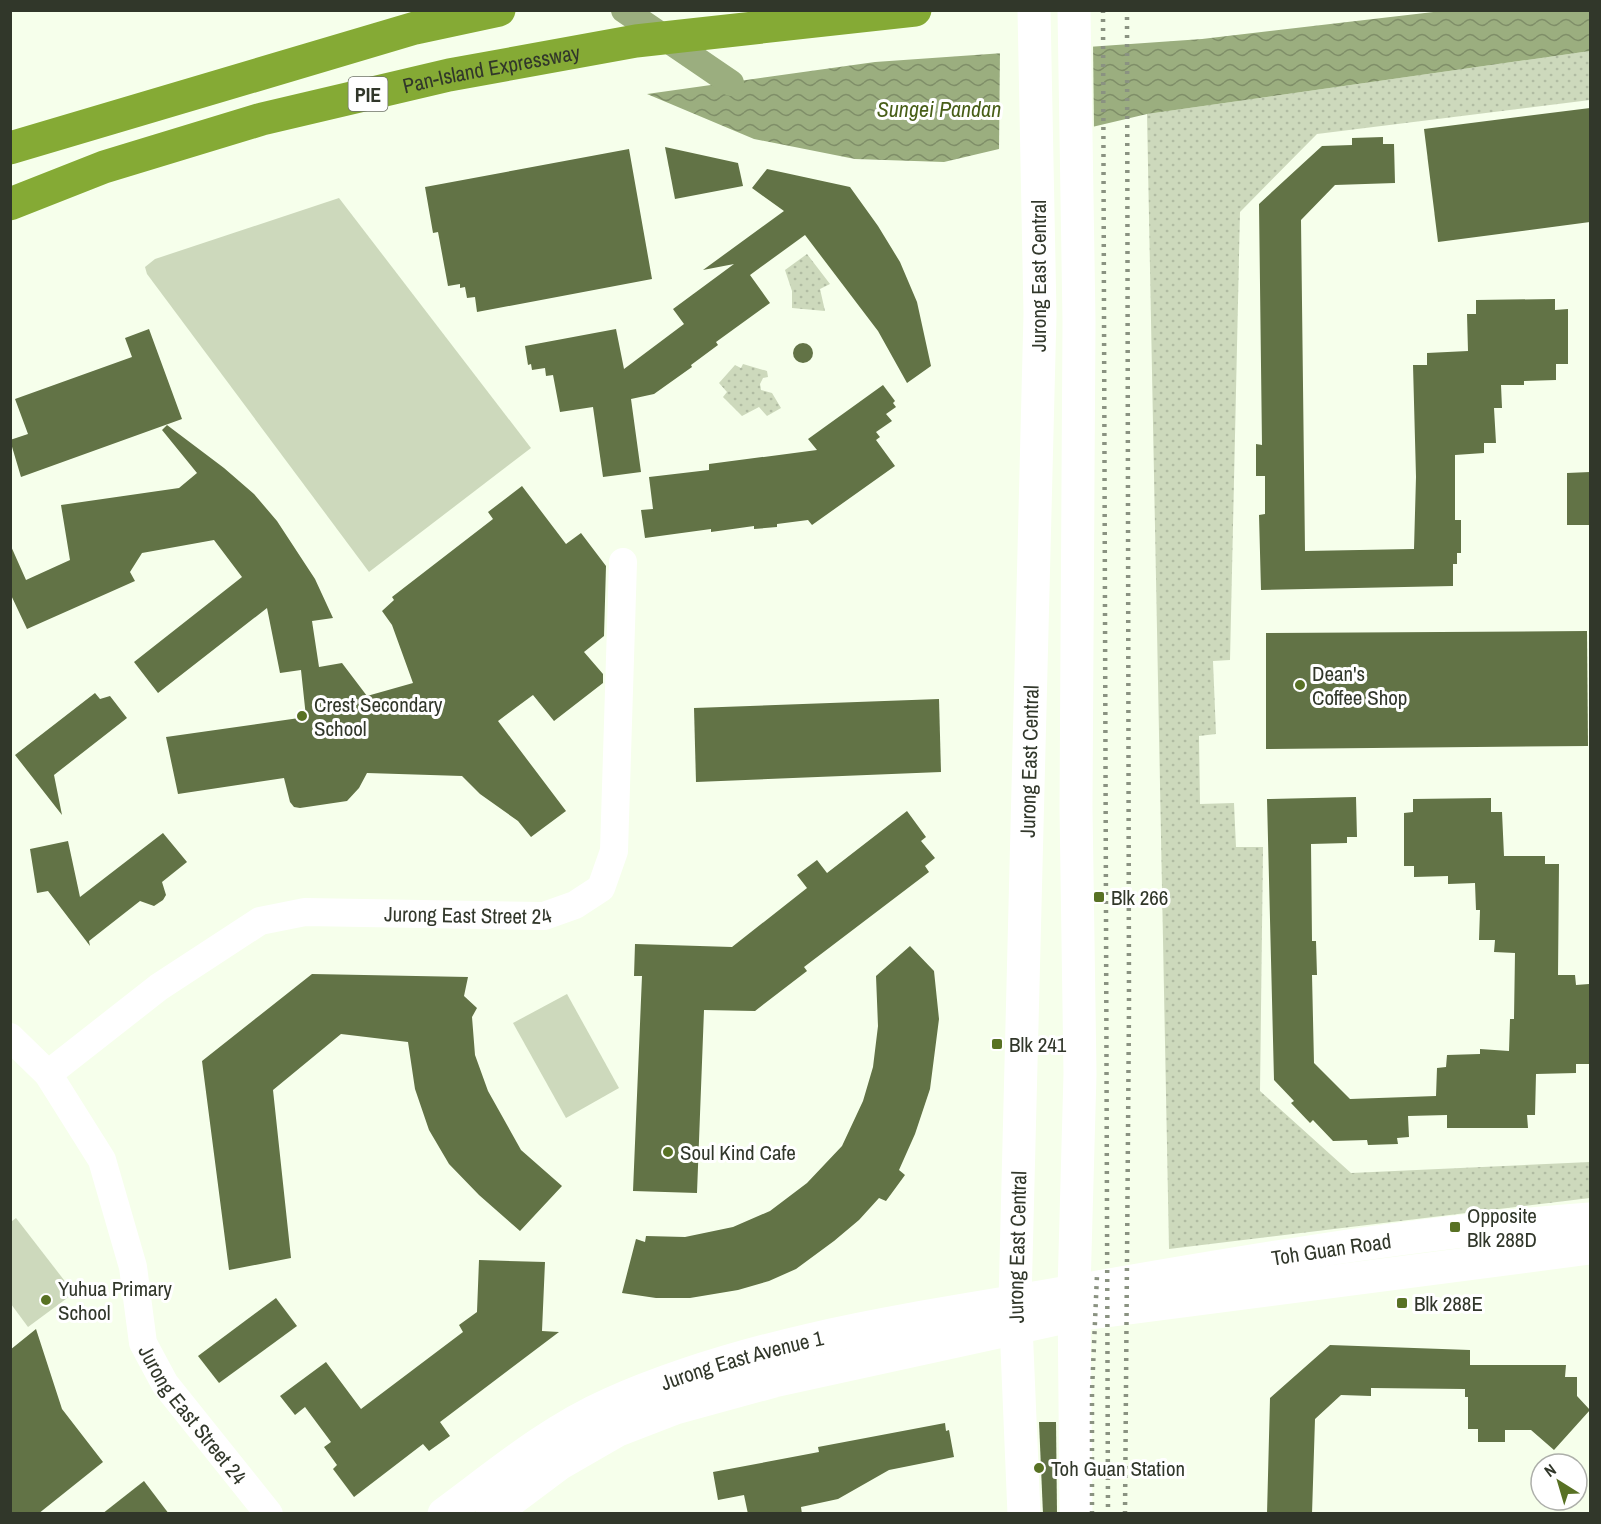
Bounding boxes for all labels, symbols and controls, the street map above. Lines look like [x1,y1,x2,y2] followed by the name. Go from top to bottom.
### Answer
[400,37,583,100] street label: Pan-Island Expressway
[348,77,388,111] road number: PIE
[877,94,1001,124] water label: Sungei Pandan
[1024,200,1053,352] street label: Jurong East Central
[1312,659,1407,712] place label: Dean's Coffee Shop
[1293,678,1307,692] marker: Dean's Coffee Shop
[1012,685,1045,838] street label: Jurong East Central
[314,690,443,743] place label: Crest Secondary School
[295,709,309,723] marker: Crest Secondary School
[1111,883,1168,912] place label: Blk 266
[1092,890,1106,904] marker: Blk 266
[384,899,556,931] street label: Jurong East Street 24
[1009,1030,1067,1059] place label: Blk 241
[990,1037,1004,1051] marker: Blk 241
[680,1138,796,1167] place label: Soul Kind Cafe
[661,1145,675,1159] marker: Soul Kind Cafe
[1000,1171,1033,1324] street label: Jurong East Central
[1467,1201,1537,1254] place label: Opposite Blk 288D
[1448,1220,1462,1234] marker: Opposite Blk 288D
[1269,1226,1393,1272] street label: Toh Guan Road
[58,1274,172,1327] place label: Yuhua Primary School
[1414,1289,1483,1318] place label: Blk 288E
[39,1293,53,1307] marker: Yuhua Primary School
[1395,1296,1409,1310] marker: Blk 288E
[656,1323,826,1397] street label: Jurong East Avenue 1
[132,1340,254,1490] street label: Jurong East Street 24
[1529,1452,1589,1512] north arrow
[1051,1454,1185,1483] place label: Toh Guan Station
[1540,1458,1560,1482] text: N
[1032,1461,1046,1475] marker: Toh Guan Station

